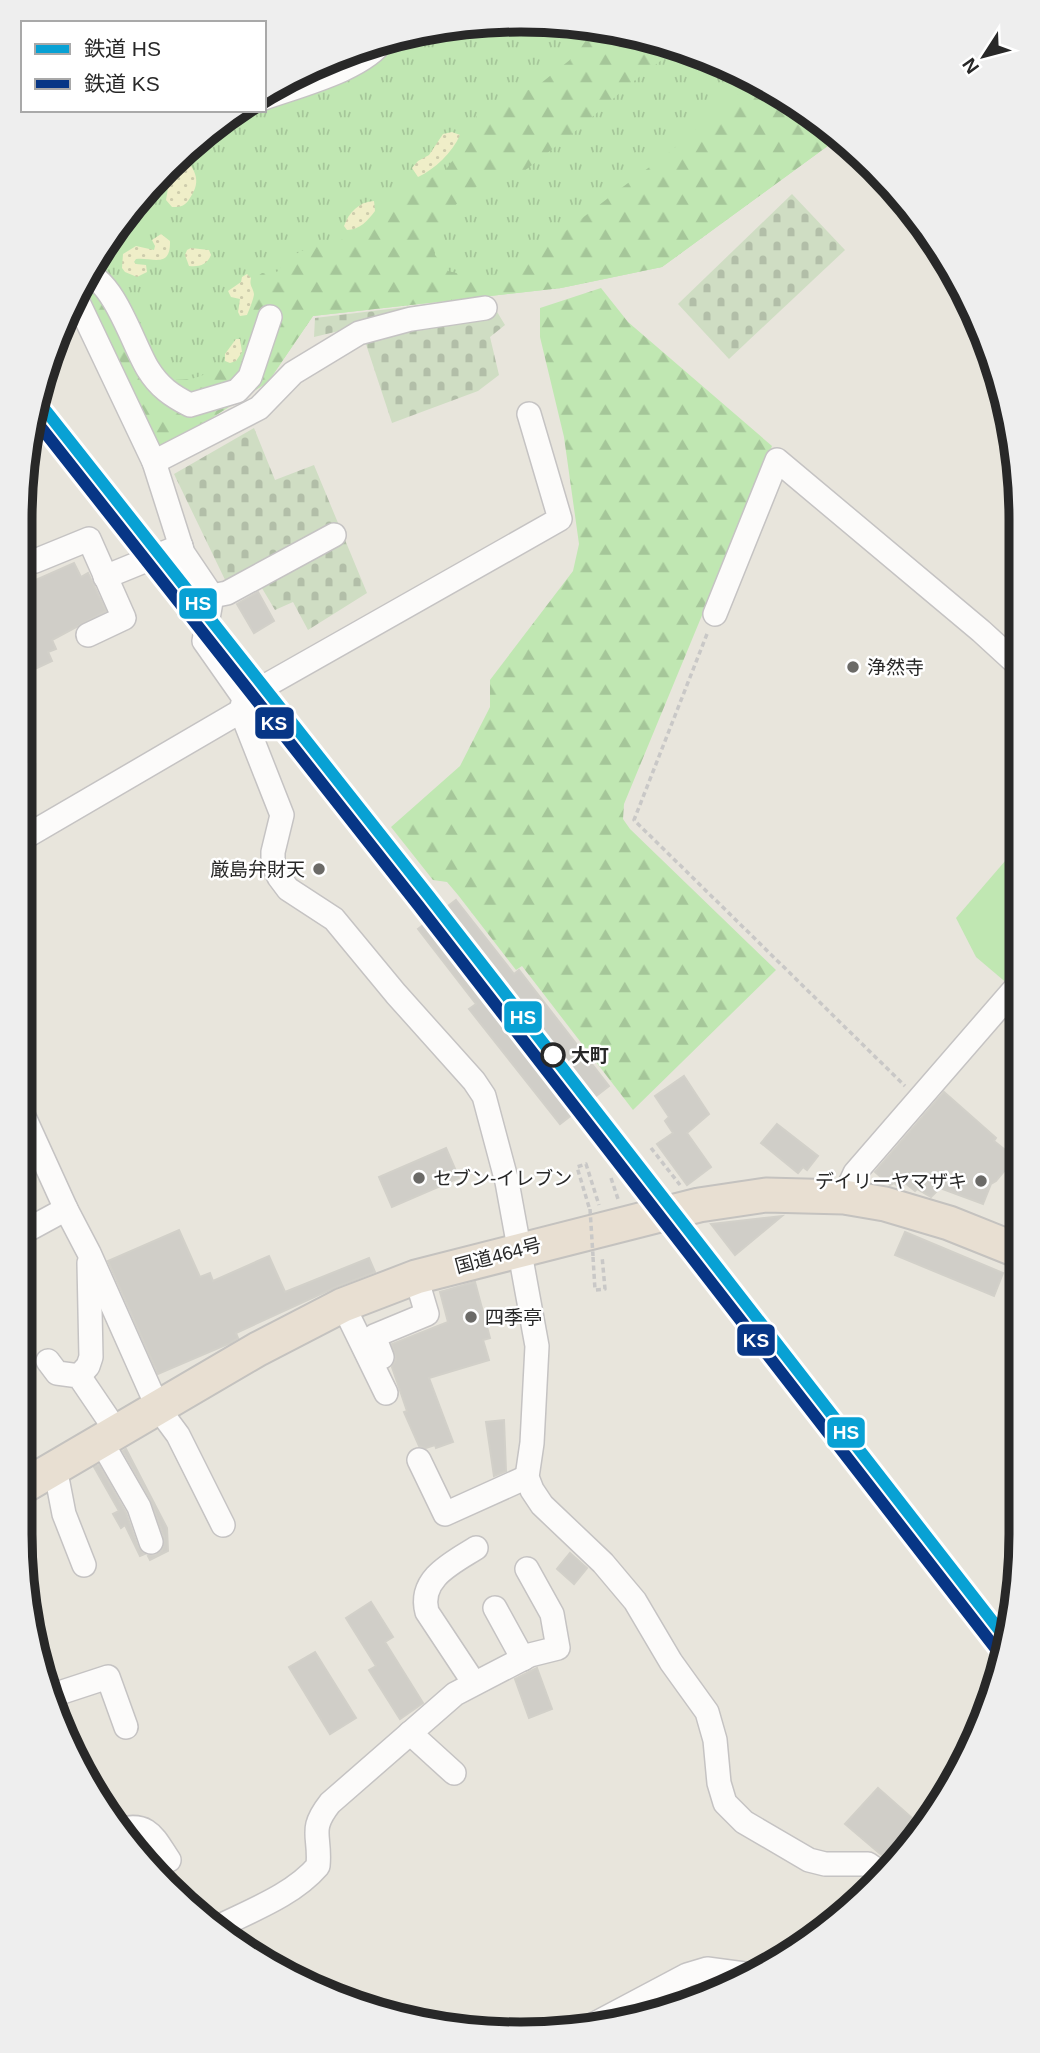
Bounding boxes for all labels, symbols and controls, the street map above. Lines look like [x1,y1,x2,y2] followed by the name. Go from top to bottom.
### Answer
[21,21,266,112] legend
[949,21,1019,91] north arrow
[84,37,161,60] text: 鉄道 HS
[958,54,983,77] text: N
[84,72,160,95] text: 鉄道 KS
[178,587,218,620] line badge: HS
[185,593,211,614] text: HS
[867,657,924,678] place label: 浄然寺
[845,659,861,675] marker: 浄然寺
[254,706,295,740] line badge: KS
[261,713,287,734] text: KS
[210,859,305,880] place label: 厳島弁財天
[311,861,327,877] marker: 厳島弁財天
[503,1000,543,1034] line badge: HS
[510,1007,536,1028] text: HS
[541,1043,565,1067] marker: 大町
[571,1045,609,1066] place label: 大町
[433,1168,572,1189] place label: セブン-イレブン
[411,1170,427,1186] marker: セブン-イレブン
[815,1171,967,1192] place label: デイリーヤマザキ
[973,1173,989,1189] marker: デイリーヤマザキ
[453,1234,544,1277] street label: 国道464号
[485,1307,542,1328] place label: 四季亭
[463,1309,479,1325] marker: 四季亭
[736,1323,776,1357] line badge: KS
[743,1330,769,1351] text: KS
[826,1416,866,1449] line badge: HS
[833,1422,859,1443] text: HS

